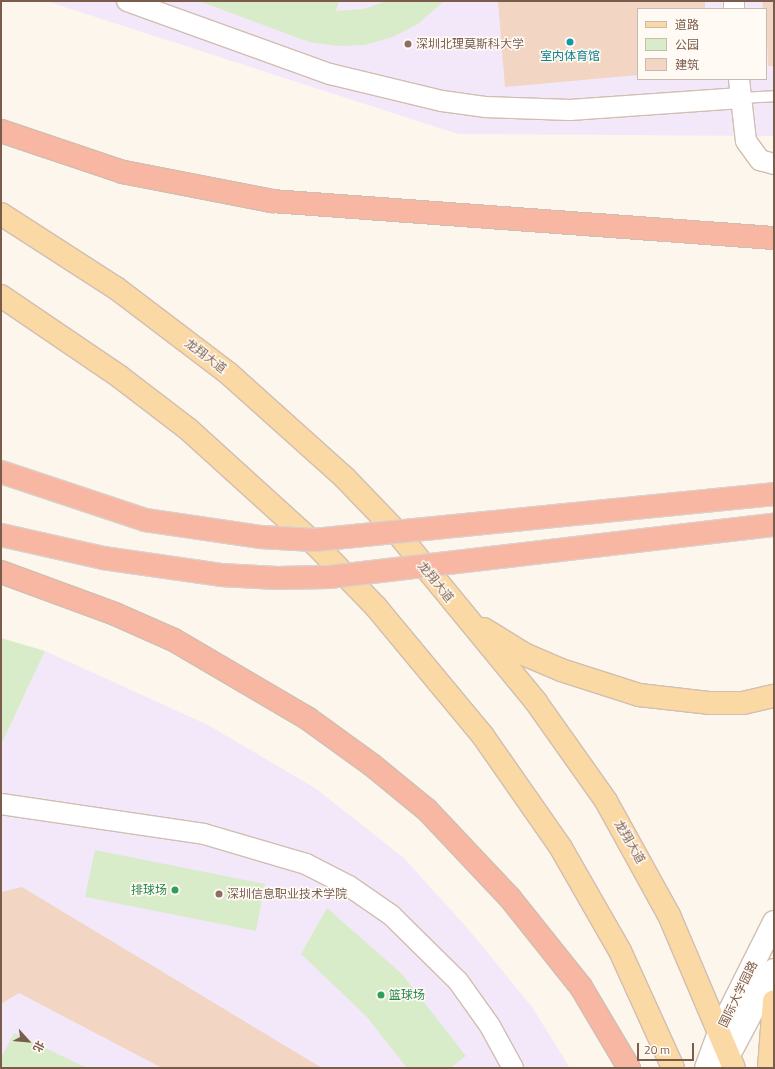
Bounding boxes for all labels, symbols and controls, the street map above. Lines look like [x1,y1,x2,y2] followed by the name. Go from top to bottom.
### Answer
[637,8,767,80] legend
[675,15,699,34] text: 道路
[675,35,699,54] text: 公园
[416,37,524,51] place label: 深圳北理莫斯科大学
[565,37,575,47] marker: 室内体育馆
[403,39,413,49] marker: 深圳北理莫斯科大学
[540,49,600,63] place label: 室内体育馆
[675,55,699,74] text: 建筑
[182,336,230,376] street label: 龙翔大道
[415,559,457,605] street label: 龙翔大道
[612,818,648,866] street label: 龙翔大道
[131,883,167,897] place label: 排球场
[170,885,180,895] marker: 排球场
[227,887,347,901] place label: 深圳信息职业技术学院
[214,889,224,899] marker: 深圳信息职业技术学院
[716,958,760,1030] street label: 国际大学园路
[389,988,425,1002] place label: 篮球场
[376,990,386,1000] marker: 篮球场
[8,1021,48,1061] north arrow
[639,1035,696,1061] scale bar
[29,1038,48,1055] text: 北
[644,1040,670,1059] text: 20 m

